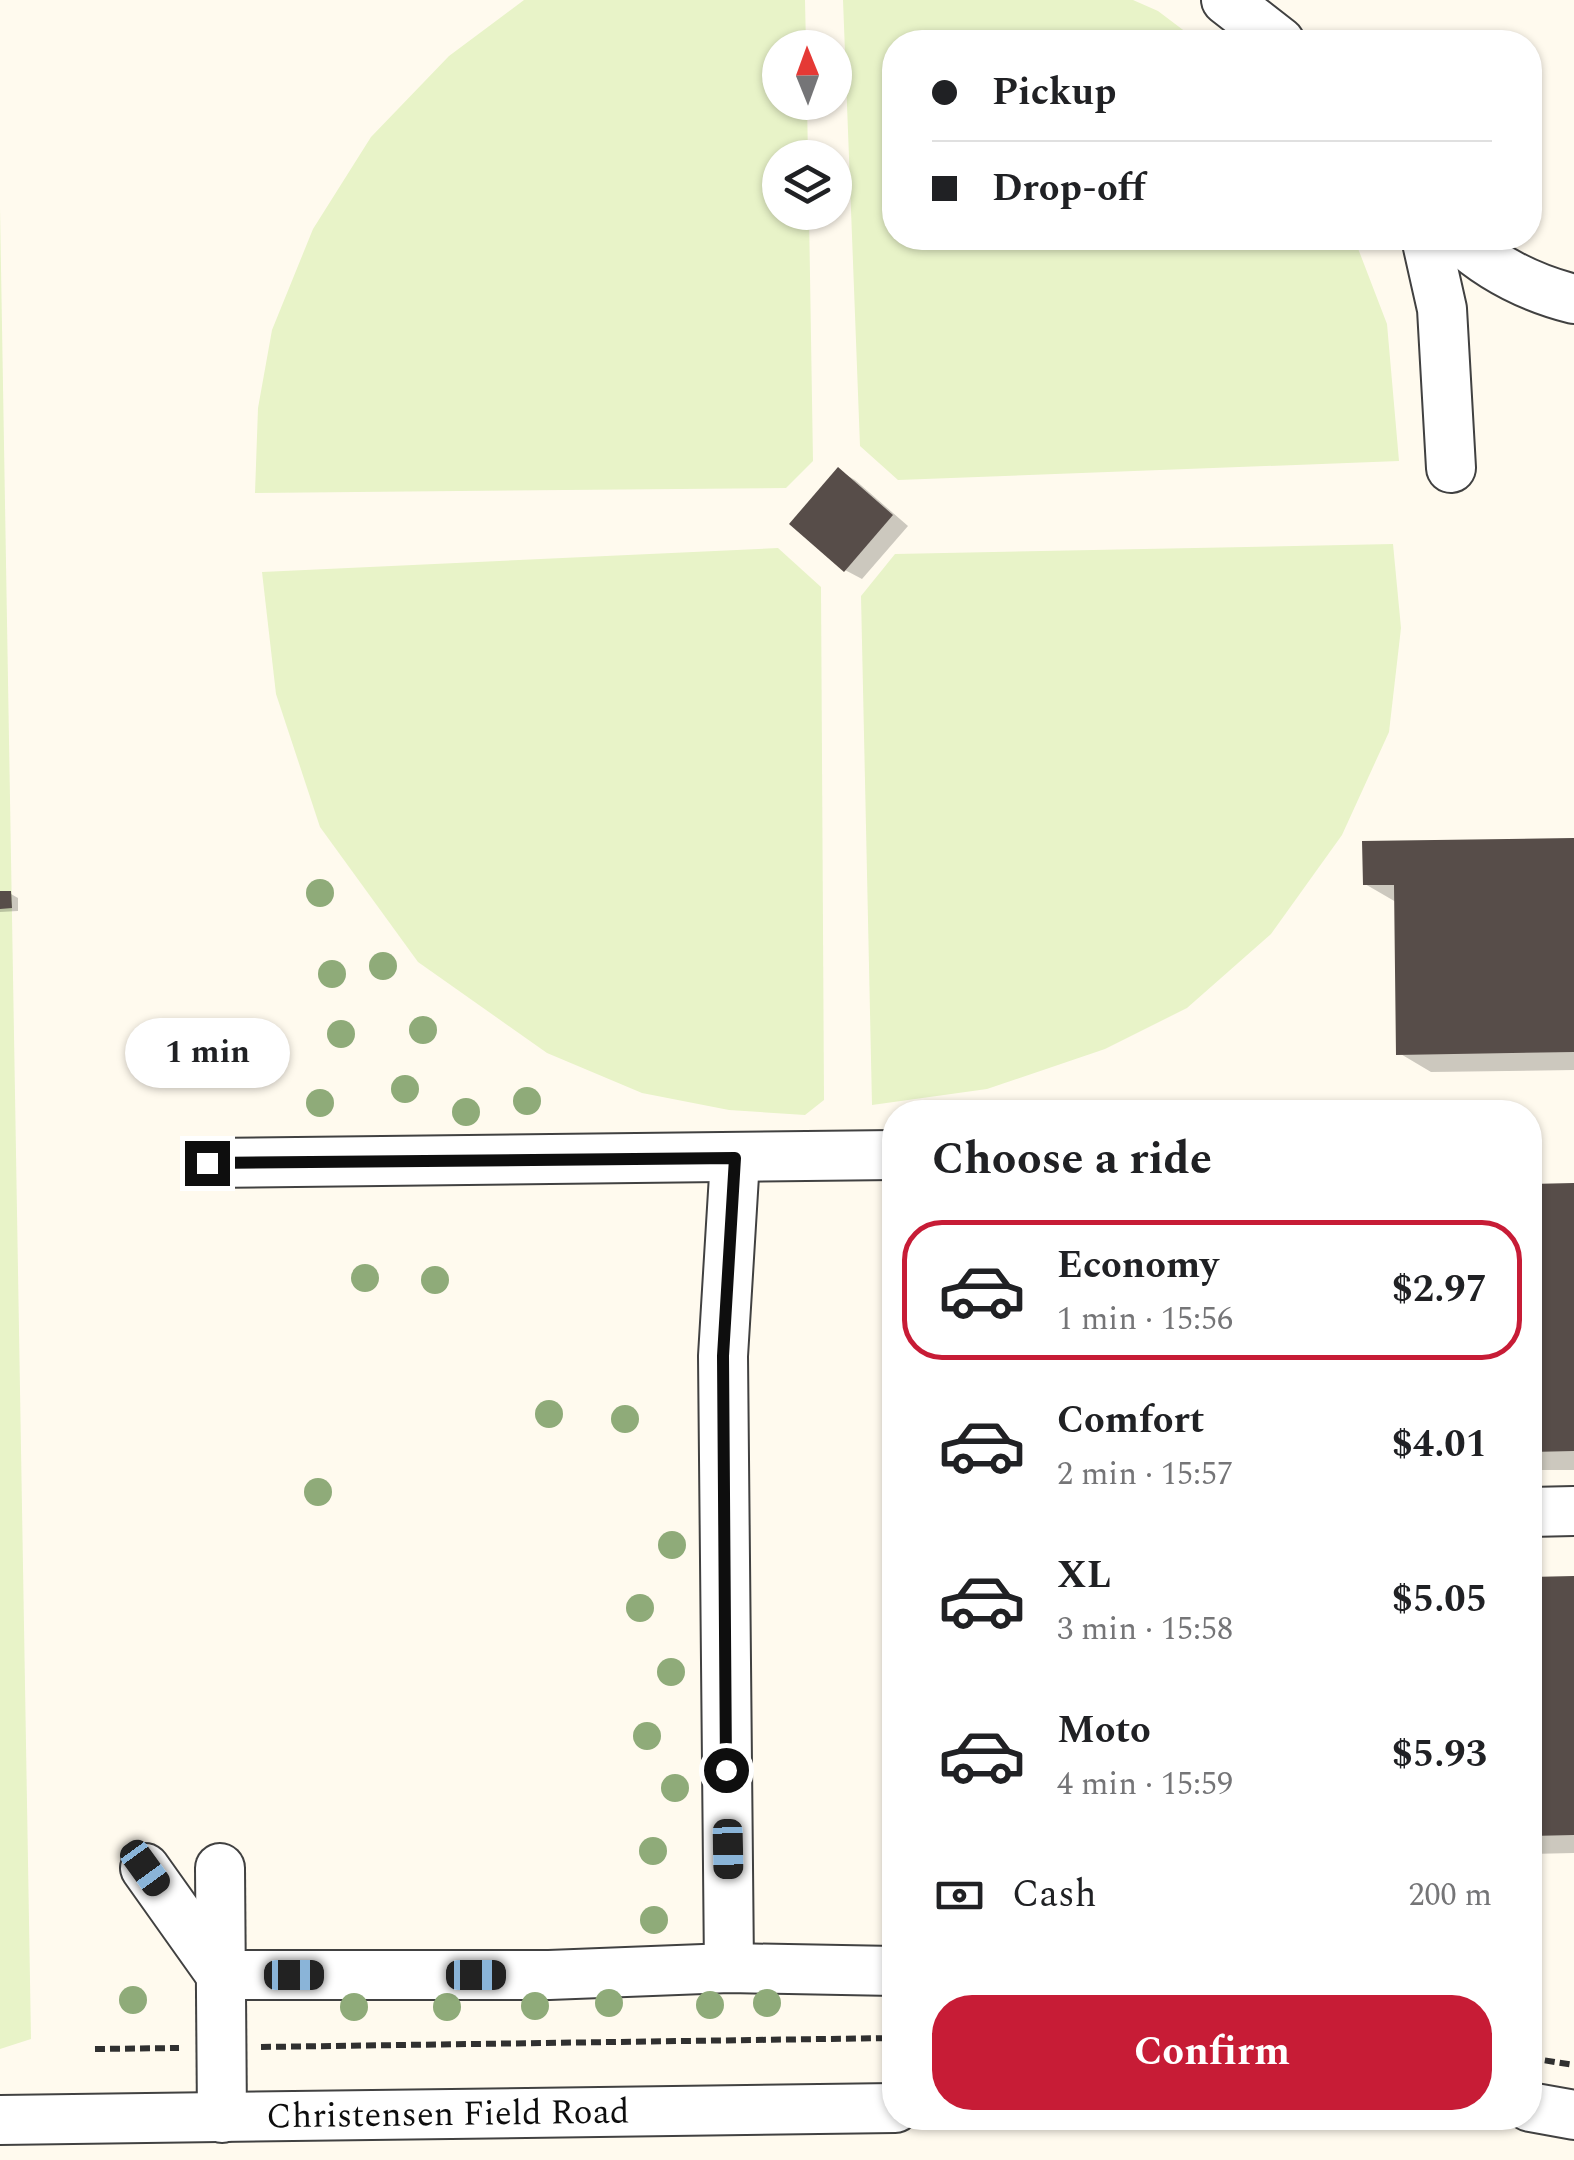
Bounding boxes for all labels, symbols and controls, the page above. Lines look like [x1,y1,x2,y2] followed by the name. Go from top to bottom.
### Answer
[762,30,852,120] north arrow
[762,30,852,230] map controls
[992,64,1116,122] text: Pickup
[762,140,852,230] button: layers
[992,160,1146,218] text: Drop-off
[124,1018,290,1088] callout: 1 min
[165,1028,250,1077] text: 1 min
[932,1125,1212,1194] text: Choose a ride
[185,1141,230,1186] route end
[1057,1237,1218,1295] text: Economy
[937,1245,1027,1335] icon: car
[1392,1261,1487,1319] text: $2.97
[1057,1295,1233,1344] text: 1 min · 15:56
[1057,1392,1204,1450] text: Comfort
[937,1400,1027,1490] icon: car
[1392,1416,1487,1474] text: $4.01
[1057,1450,1233,1499] text: 2 min · 15:57
[1057,1547,1111,1605] text: XL
[937,1555,1027,1645] icon: car
[1392,1571,1487,1629] text: $5.05
[1057,1605,1233,1654] text: 3 min · 15:58
[1057,1702,1151,1760] text: Moto
[937,1710,1027,1800] icon: car
[1392,1726,1487,1784] text: $5.93
[704,1748,749,1793] route start
[1057,1760,1233,1809] text: 4 min · 15:59
[712,1819,744,1879] car
[115,1835,175,1901] car
[1012,1866,1097,1924] text: Cash
[932,1868,987,1923] icon: cash
[1408,1871,1492,1920] text: 200 m
[264,1960,324,1990] car
[446,1960,506,1990] car
[932,1995,1492,2110] button: Confirm
[266,2085,630,2143] street label: Christensen Field Road

